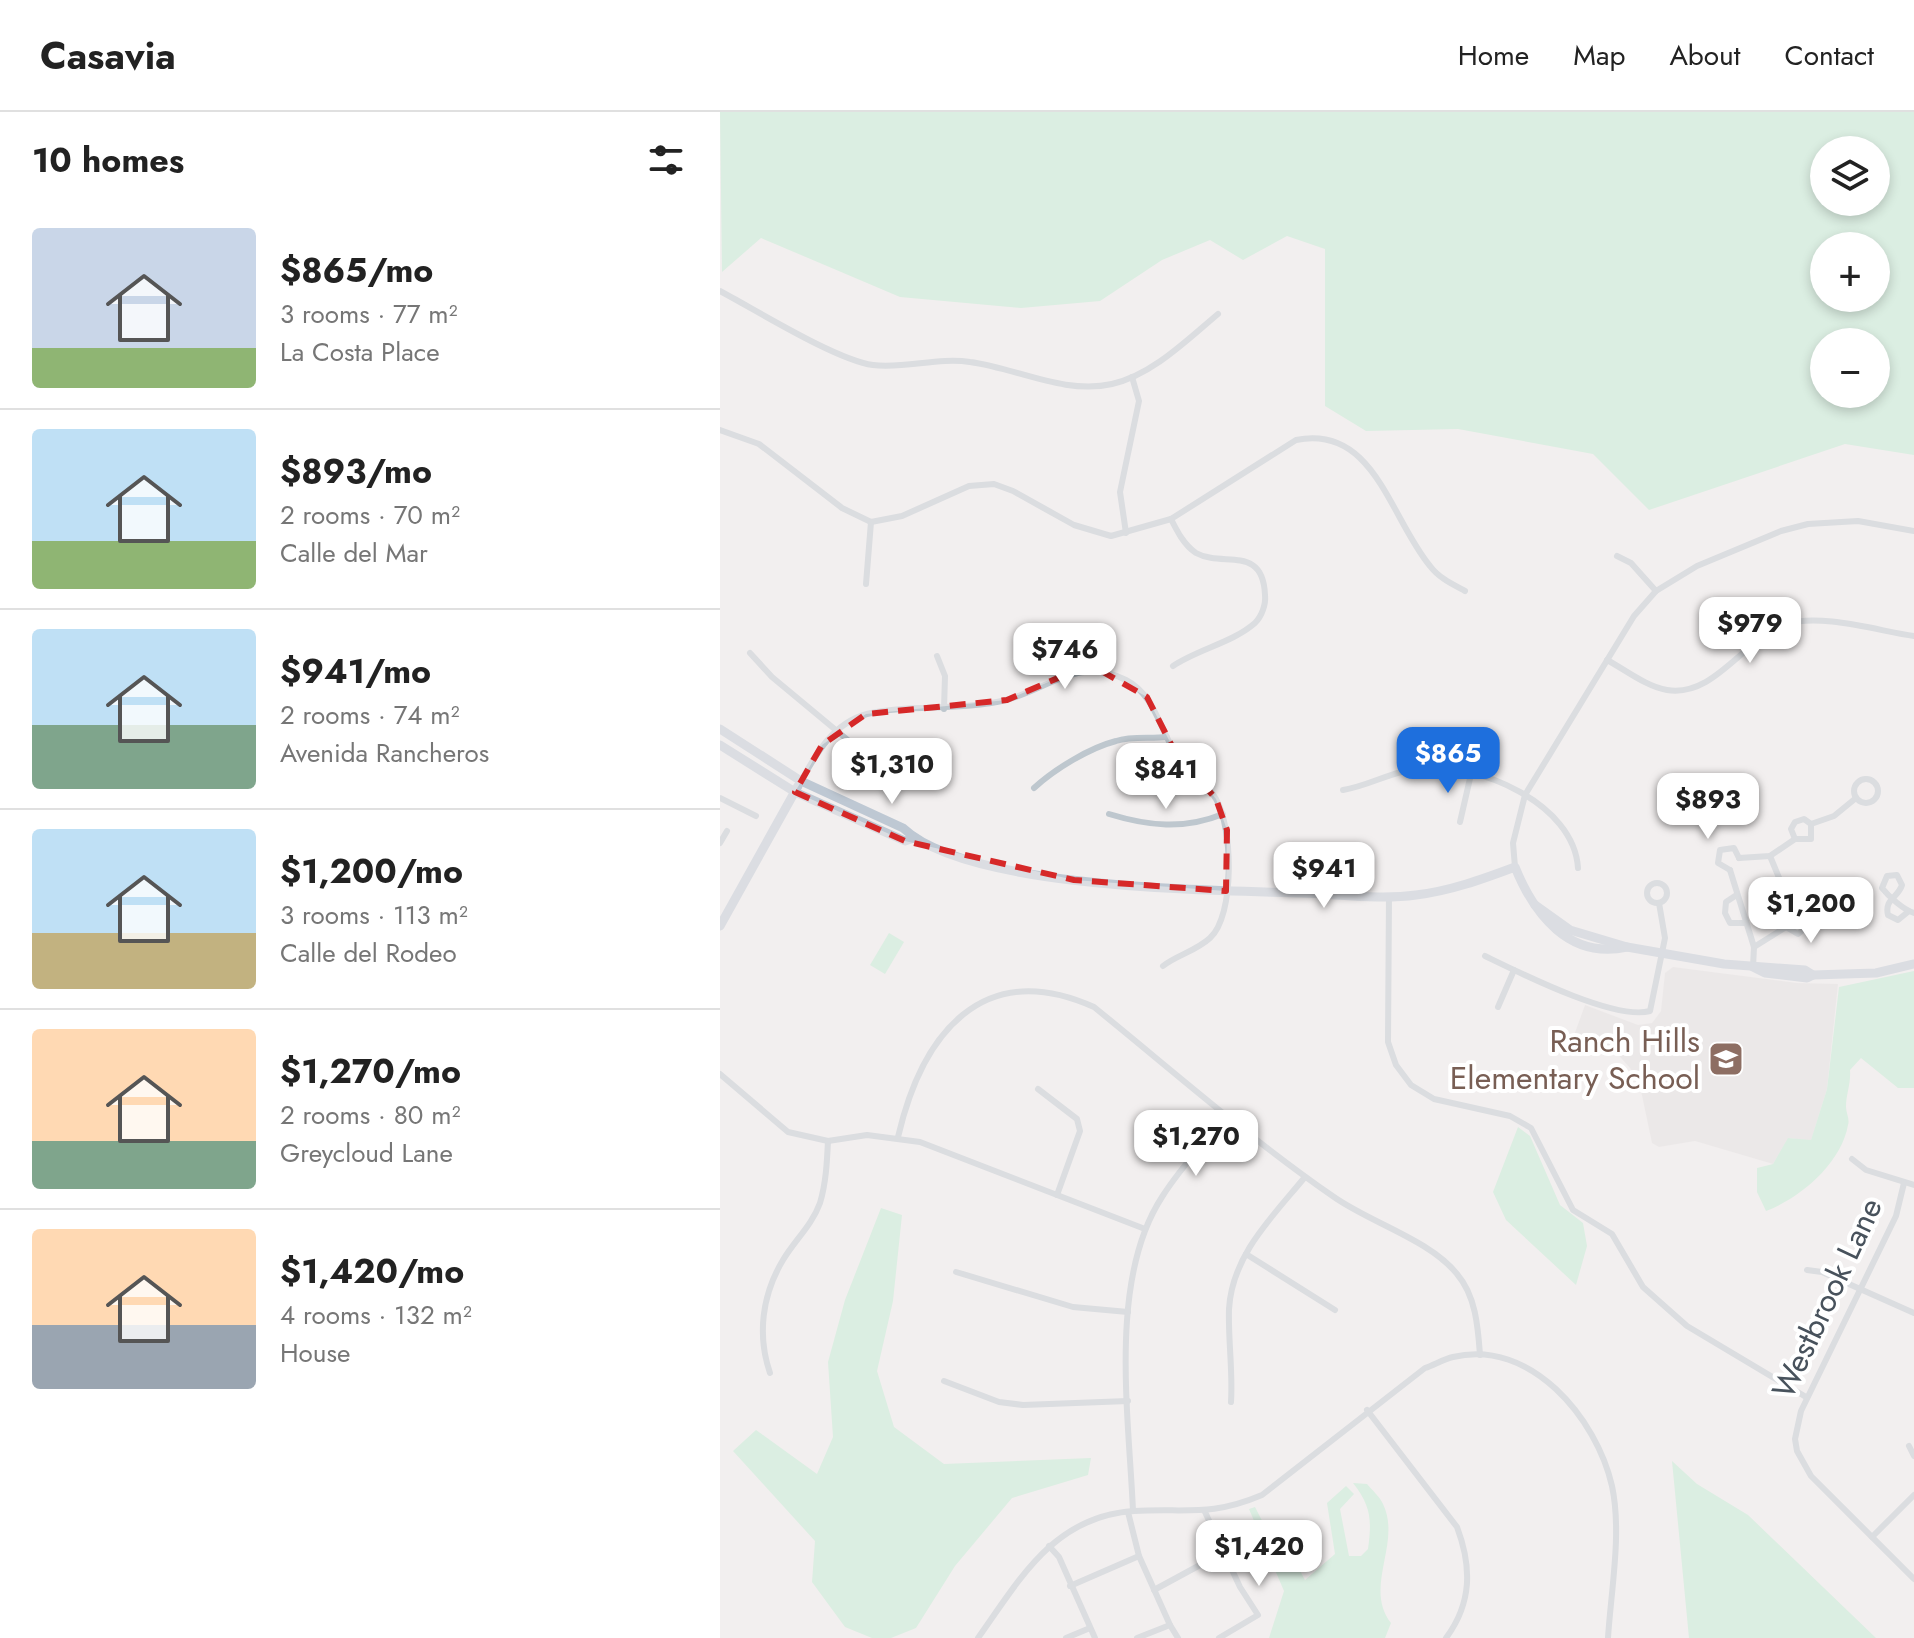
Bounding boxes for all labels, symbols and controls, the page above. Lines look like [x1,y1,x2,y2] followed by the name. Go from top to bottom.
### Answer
[40,28,176,83] text: Casavia
[1458,35,1529,76] text: Home
[1573,35,1625,76] text: Map
[1669,35,1741,76] text: About
[1785,35,1874,76] text: Contact
[32,136,184,185] text: 10 homes
[1810,136,1890,408] map controls
[1810,136,1890,216] button: layers
[644,138,688,182] icon: filters
[1810,232,1890,312] button: +
[280,246,433,295] text: $865/mo
[96,260,192,356] icon: home
[280,295,457,333] text: 3 rooms · 77 m²
[1810,328,1890,408] button: −
[280,333,440,371] text: La Costa Place
[280,447,432,496] text: $893/mo
[96,461,192,557] icon: home
[280,496,460,534] text: 2 rooms · 70 m²
[280,534,428,572] text: Calle del Mar
[1703,597,1797,665] pin: $979
[1717,604,1783,642] text: $979
[1018,623,1112,691] pin: $746
[1031,630,1099,668] text: $746
[280,647,431,696] text: $941/mo
[96,661,192,757] icon: home
[280,696,460,734] text: 2 rooms · 74 m²
[1401,727,1495,795] pin: $865
[280,734,489,772] text: Avenida Rancheros
[1415,734,1481,772] text: $865
[827,738,957,806] pin: $1,310
[1119,743,1213,811] pin: $841
[850,745,934,783] text: $1,310
[1134,750,1198,788] text: $841
[1661,773,1755,841] pin: $893
[1675,780,1741,818] text: $893
[1277,842,1371,910] pin: $941
[280,847,463,896] text: $1,200/mo
[1292,849,1356,887] text: $941
[96,861,192,957] icon: home
[1746,877,1876,945] pin: $1,200
[1766,884,1856,922] text: $1,200
[280,896,468,934] text: 3 rooms · 113 m²
[280,934,457,972] text: Calle del Rodeo
[1450,1018,1700,1101] place label: Ranch Hills Elementary School
[1707,1040,1745,1078] school or university icon: Ranch Hills Elementary School
[280,1047,461,1096] text: $1,270/mo
[96,1061,192,1157] icon: home
[280,1096,461,1134] text: 2 rooms · 80 m²
[1131,1110,1261,1178] pin: $1,270
[1152,1117,1240,1155] text: $1,270
[280,1134,453,1172] text: Greycloud Lane
[1760,1190,1894,1406] street label: Westbrook Lane
[280,1247,464,1296] text: $1,420/mo
[96,1261,192,1357] icon: home
[280,1296,472,1334] text: 4 rooms · 132 m²
[280,1334,350,1372] text: House
[1194,1520,1324,1588] pin: $1,420
[1214,1527,1304,1565] text: $1,420

